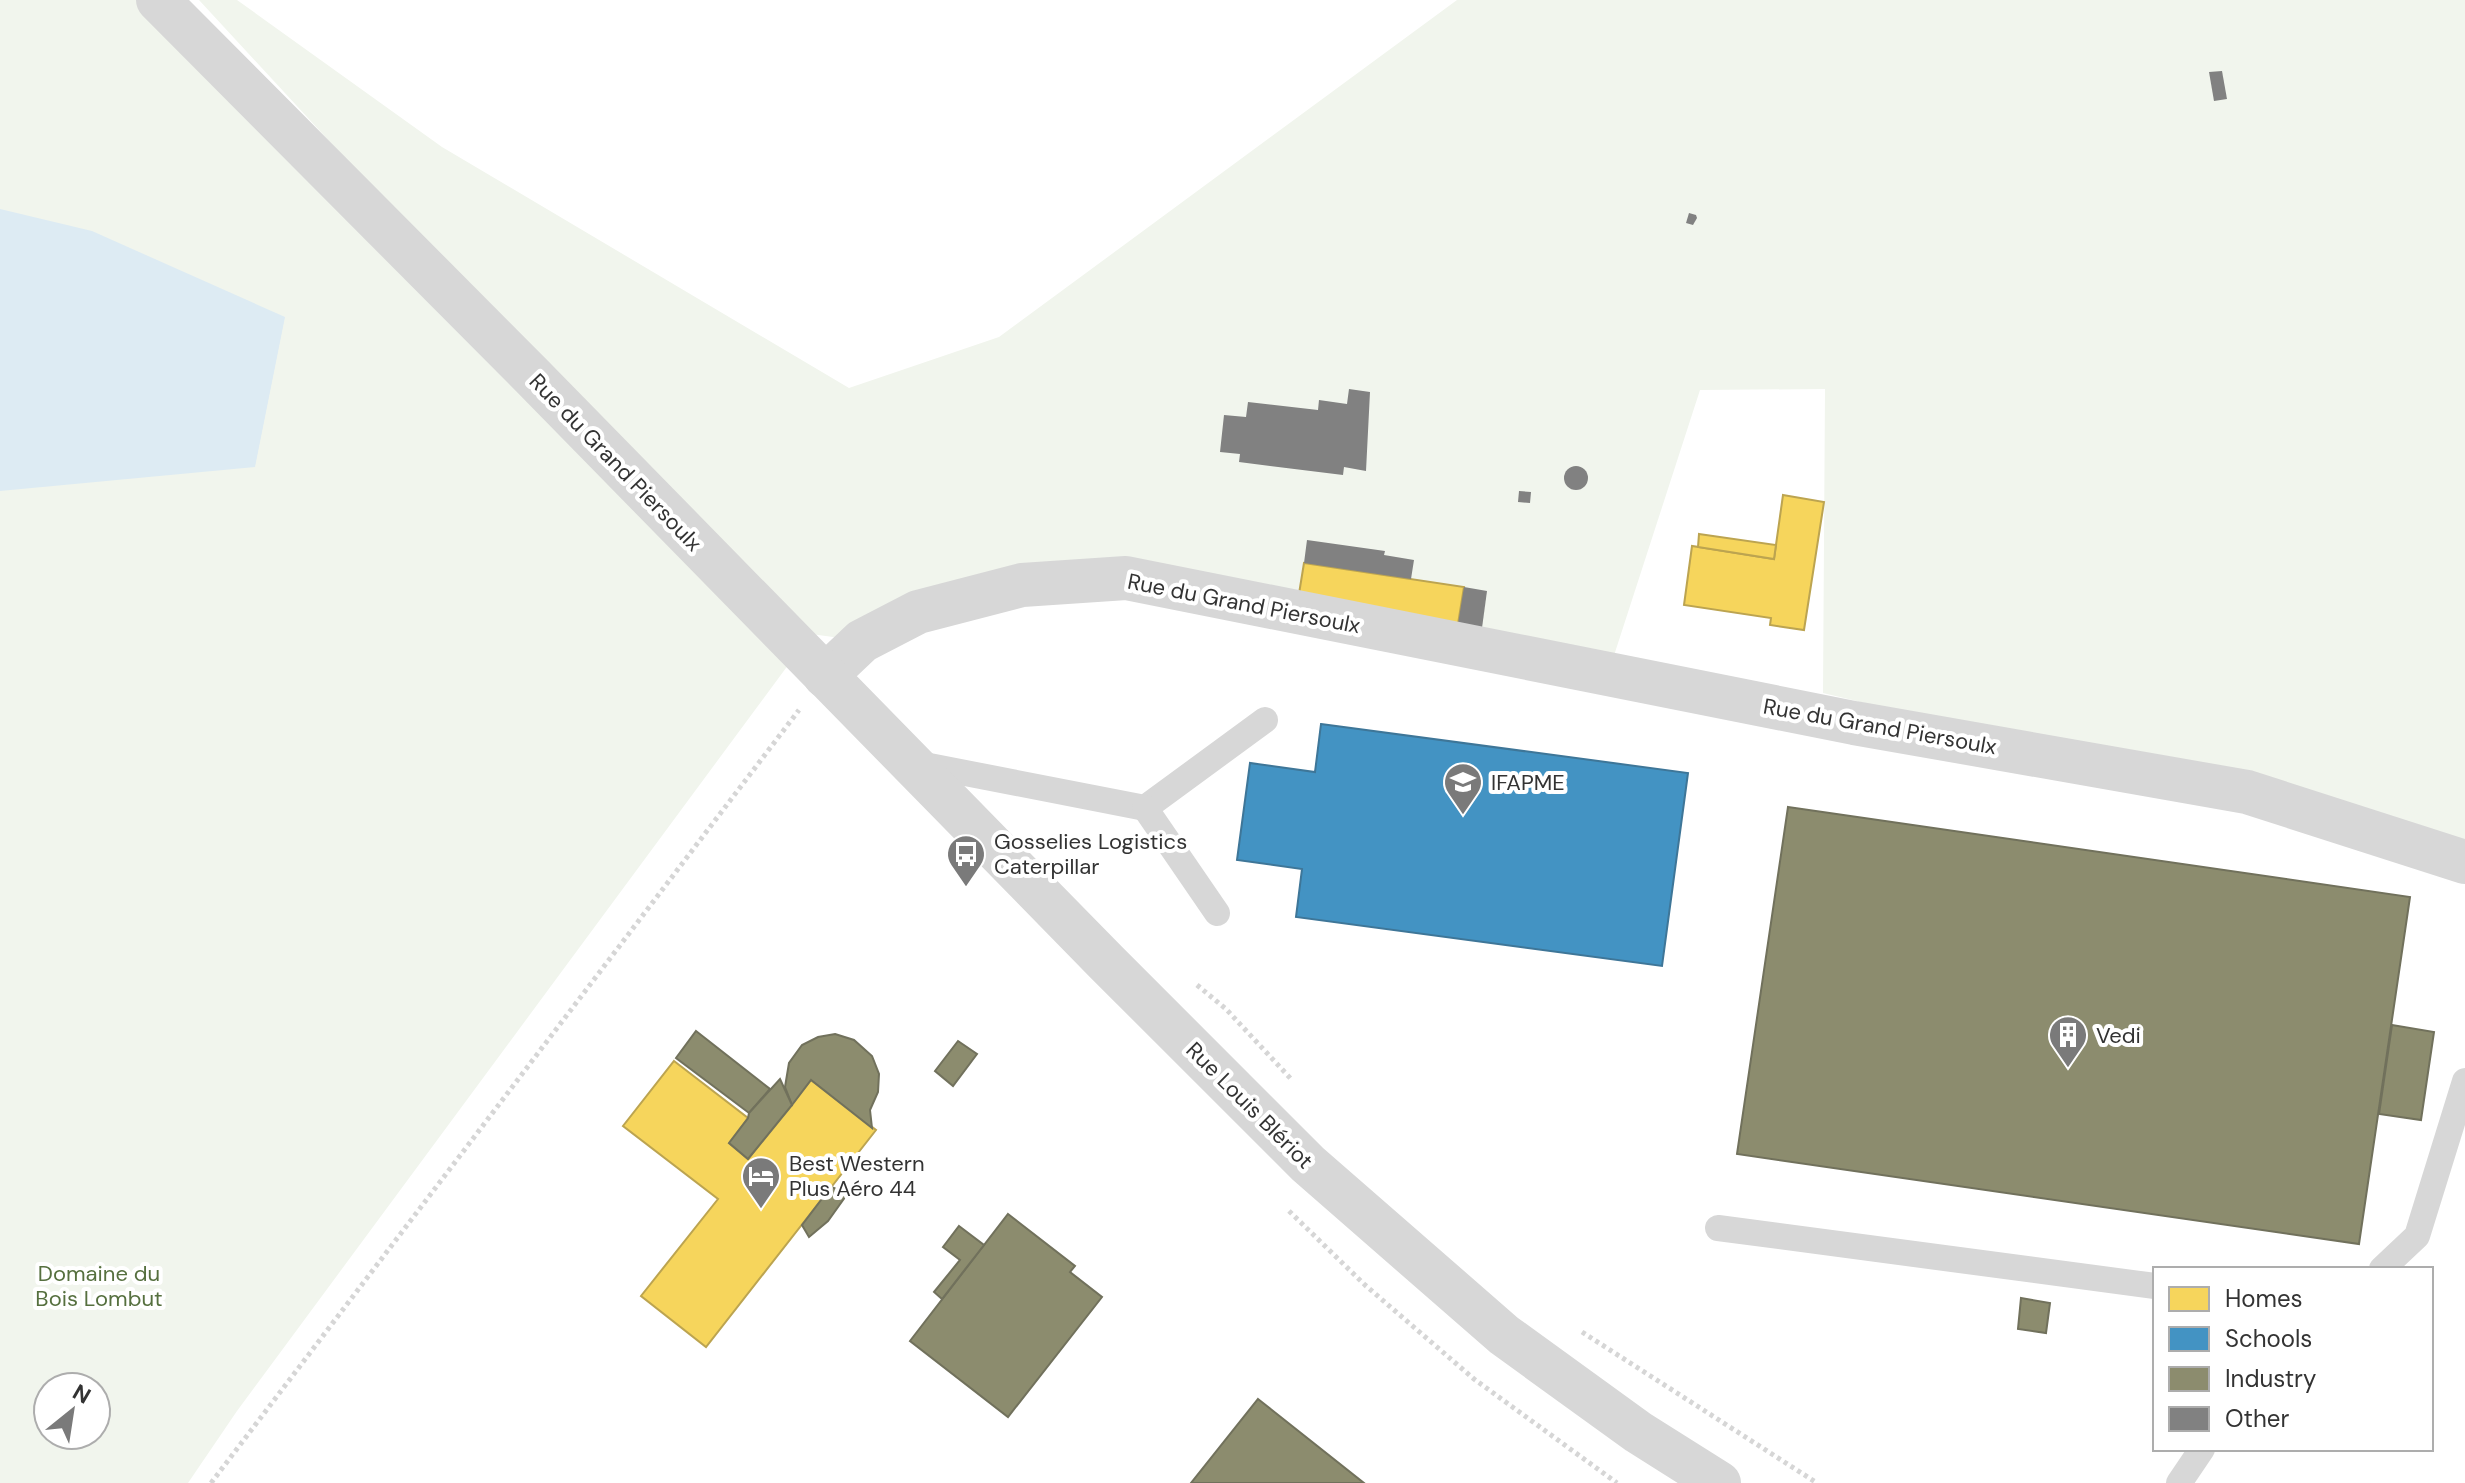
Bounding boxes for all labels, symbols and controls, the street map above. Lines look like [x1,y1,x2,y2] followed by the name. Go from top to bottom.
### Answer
[523,367,708,558] street label: Rue du Grand Piersoulx
[1125,567,1363,640] street label: Rue du Grand Piersoulx
[1761,692,1999,761] street label: Rue du Grand Piersoulx
[1442,761,1484,816] school or university icon: IFAPME
[1491,768,1565,797] place label: IFAPME
[994,827,1187,881] place label: Gosselies Logistics Caterpillar
[945,833,987,888] bus stop icon: Gosselies Logistics Caterpillar
[2047,1014,2089,1069] building icon: Vedi
[2096,1021,2141,1050] place label: Vedi
[1180,1036,1319,1175] street label: Rue Louis Blériot
[789,1149,925,1203] place label: Best Western Plus Aéro 44
[740,1155,782,1210] hotel icon: Best Western Plus Aéro 44
[35,1259,163,1313] park label: Domaine du Bois Lombut
[2153,1267,2433,1451] legend
[2225,1283,2303,1314] text: Homes
[2225,1323,2312,1354] text: Schools
[2225,1363,2316,1394] text: Industry
[32,1371,112,1451] north arrow
[68,1378,96,1411] text: N
[2225,1403,2289,1434] text: Other

